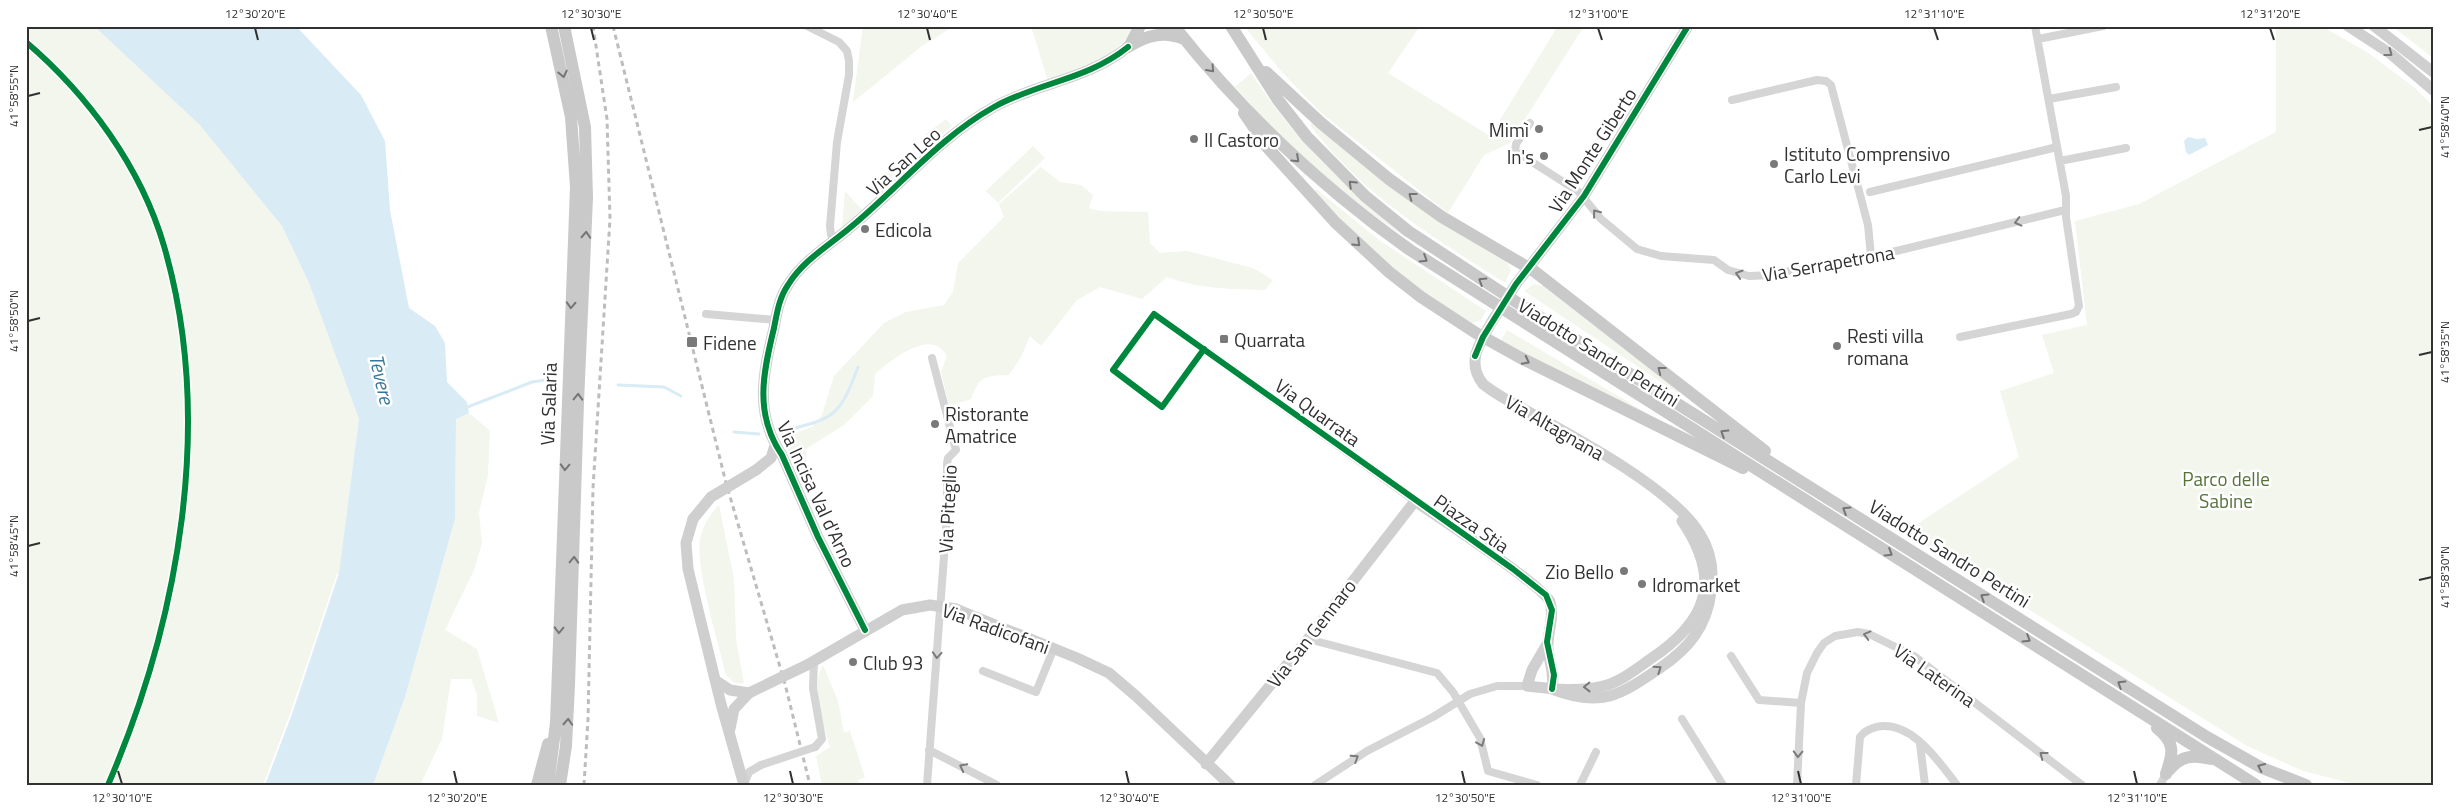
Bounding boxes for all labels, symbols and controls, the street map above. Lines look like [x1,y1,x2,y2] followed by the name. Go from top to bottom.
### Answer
[225,4,286,23] text: 12°30'20"E
[561,4,622,23] text: 12°30'30"E
[897,4,958,23] text: 12°30'40"E
[1233,4,1294,23] text: 12°30'50"E
[1568,4,1629,23] text: 12°31'00"E
[1904,4,1965,23] text: 12°31'10"E
[2240,4,2301,23] text: 12°31'20"E
[2383,47,2393,56] one-way arrow
[1205,63,1213,72] one-way arrow
[4,65,23,127] text: 41°58'55"N
[557,69,568,78] one-way arrow
[1541,82,1643,218] street label: Via Monte Giberto
[2435,96,2454,158] text: 41°58'40"N
[1489,115,1529,144] place label: Mimì
[859,120,947,202] street label: Via San Leo
[1533,123,1545,135] marker: Mimì
[1204,125,1279,154] place label: Il Castoro
[1188,133,1200,145] marker: Il Castoro
[1784,139,1950,190] place label: Istituto Comprensivo Carlo Levi
[1507,142,1534,171] place label: In's
[1538,150,1550,162] marker: In's
[1291,153,1300,162] one-way arrow
[1768,158,1780,170] marker: Istituto Comprensivo Carlo Levi
[1349,181,1358,190] one-way arrow
[1408,193,1418,202] one-way arrow
[1593,210,1601,219] one-way arrow
[875,215,932,244] place label: Edicola
[2014,216,2023,227] one-way arrow
[859,223,871,235] marker: Edicola
[581,231,591,238] one-way arrow
[1352,237,1361,246] one-way arrow
[1760,237,1897,289] street label: Via Serrapetrona
[1419,252,1428,262] one-way arrow
[1736,269,1744,279] one-way arrow
[1479,278,1488,288] one-way arrow
[4,290,23,352] text: 41°58'50"N
[1513,291,1685,413] street label: Viadotto Sandro Pertini
[566,301,577,309] one-way arrow
[1847,321,1924,372] place label: Resti villa romana
[2435,321,2454,383] text: 41°58'35"N
[1234,325,1305,354] place label: Quarrata
[703,328,757,357] place label: Fidene
[1218,333,1230,345] marker: Quarrata
[685,335,699,349] marker: Fidene
[1831,340,1843,352] marker: Resti villa romana
[361,351,403,409] water label: Tevere
[1520,355,1529,365] one-way arrow
[532,362,564,446] street label: Via Salaria
[1657,367,1667,376] one-way arrow
[1269,371,1367,453] street label: Via Quarrata
[1500,387,1610,467] street label: Via Altagnana
[573,393,584,401] one-way arrow
[945,399,1029,450] place label: Ristorante Amatrice
[770,416,864,572] street label: Via Incisa Val d'Arno
[929,418,941,430] marker: Ristorante Amatrice
[1720,430,1729,439] one-way arrow
[559,464,570,472] one-way arrow
[930,464,964,554] street label: Via Piteglio
[2182,464,2270,515] park label: Parco delle Sabine
[1428,486,1516,560] street label: Piazza Stia
[1864,492,2036,614] street label: Viadotto Sandro Pertini
[1843,507,1852,517] one-way arrow
[4,515,23,577] text: 41°58'45"N
[1884,546,1893,556] one-way arrow
[2435,546,2454,608] text: 41°58'30"N
[569,556,579,564] one-way arrow
[1545,557,1614,586] place label: Zio Bello
[1618,565,1630,577] marker: Zio Bello
[1652,570,1740,599] place label: Idromarket
[1259,573,1363,693] street label: Via San Gennaro
[1636,578,1648,590] marker: Idromarket
[1980,594,1989,603] one-way arrow
[938,595,1054,661] street label: Via Radicofani
[554,626,565,634] one-way arrow
[1863,630,1872,640] one-way arrow
[2021,633,2030,643] one-way arrow
[1888,636,1982,714] street label: Via Laterina
[863,648,923,677] place label: Club 93
[932,651,943,659] one-way arrow
[847,656,859,668] marker: Club 93
[1652,666,1662,675] one-way arrow
[2118,680,2127,690] one-way arrow
[1583,682,1591,693] one-way arrow
[562,718,573,726] one-way arrow
[1475,738,1486,747] one-way arrow
[1793,751,1804,759] one-way arrow
[2039,752,2049,761] one-way arrow
[1350,755,1359,764] one-way arrow
[959,763,968,774] one-way arrow
[2257,763,2266,773] one-way arrow
[92,788,153,807] text: 12°30'10"E
[427,788,488,807] text: 12°30'20"E
[763,788,824,807] text: 12°30'30"E
[1099,788,1160,807] text: 12°30'40"E
[1435,788,1496,807] text: 12°30'50"E
[1771,788,1832,807] text: 12°31'00"E
[2107,788,2168,807] text: 12°31'10"E

